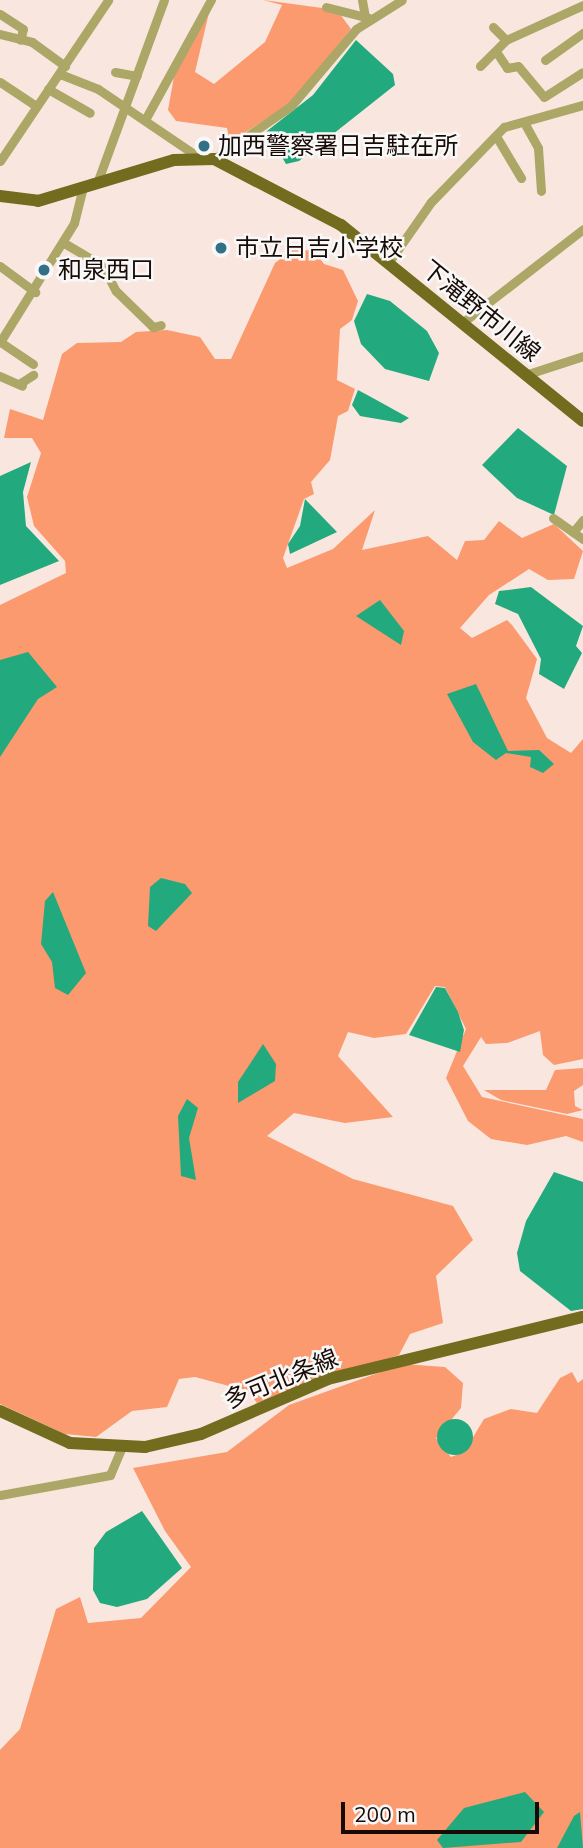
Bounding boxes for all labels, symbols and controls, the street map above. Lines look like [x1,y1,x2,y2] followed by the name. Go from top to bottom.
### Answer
[218,132,458,160] place label: 加西警察署日吉駐在所
[196,138,212,154] marker: 加西警察署日吉駐在所
[235,234,403,262] place label: 市立日吉小学校
[213,240,229,256] marker: 市立日吉小学校
[416,254,546,368] street label: 下滝野市川線
[58,256,154,284] place label: 和泉西口
[36,262,52,278] marker: 和泉西口
[220,1343,342,1415] street label: 多可北条線
[345,1788,543,1832] scale bar
[354,1801,416,1827] text: 200 m

